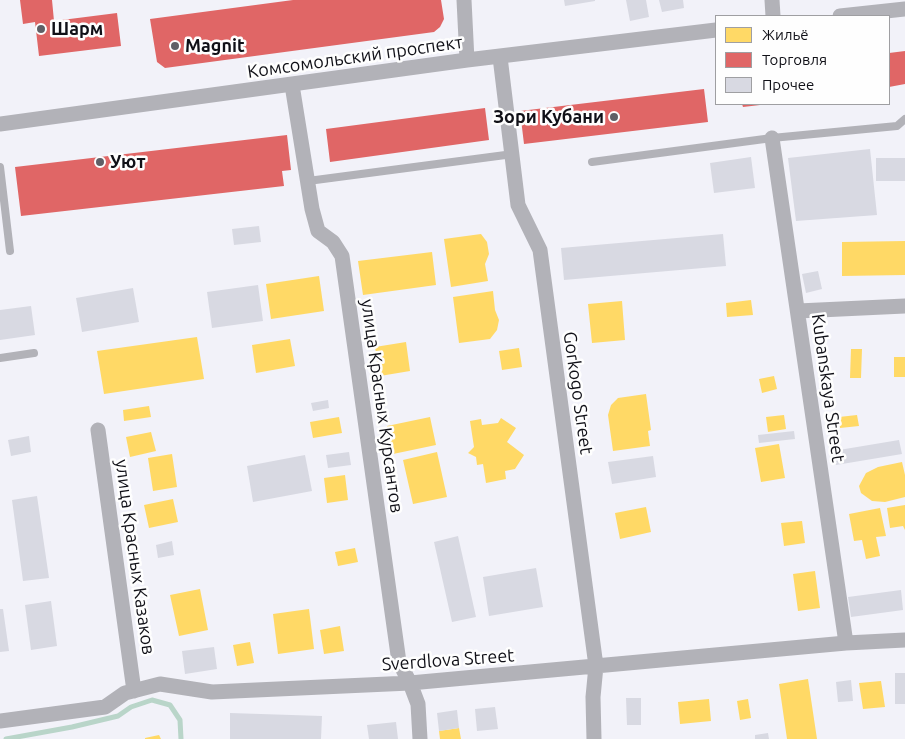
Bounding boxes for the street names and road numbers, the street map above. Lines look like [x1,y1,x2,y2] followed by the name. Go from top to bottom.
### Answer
[246,31,464,83] street label: Комсомольский проспект
[356,298,408,514] street label: улица Красных Курсантов
[807,312,849,464] street label: Kubanskaya Street
[559,330,597,456] street label: Gorkogo Street
[111,458,159,656] street label: улица Красных Казаков
[381,645,515,675] street label: Sverdlova Street

